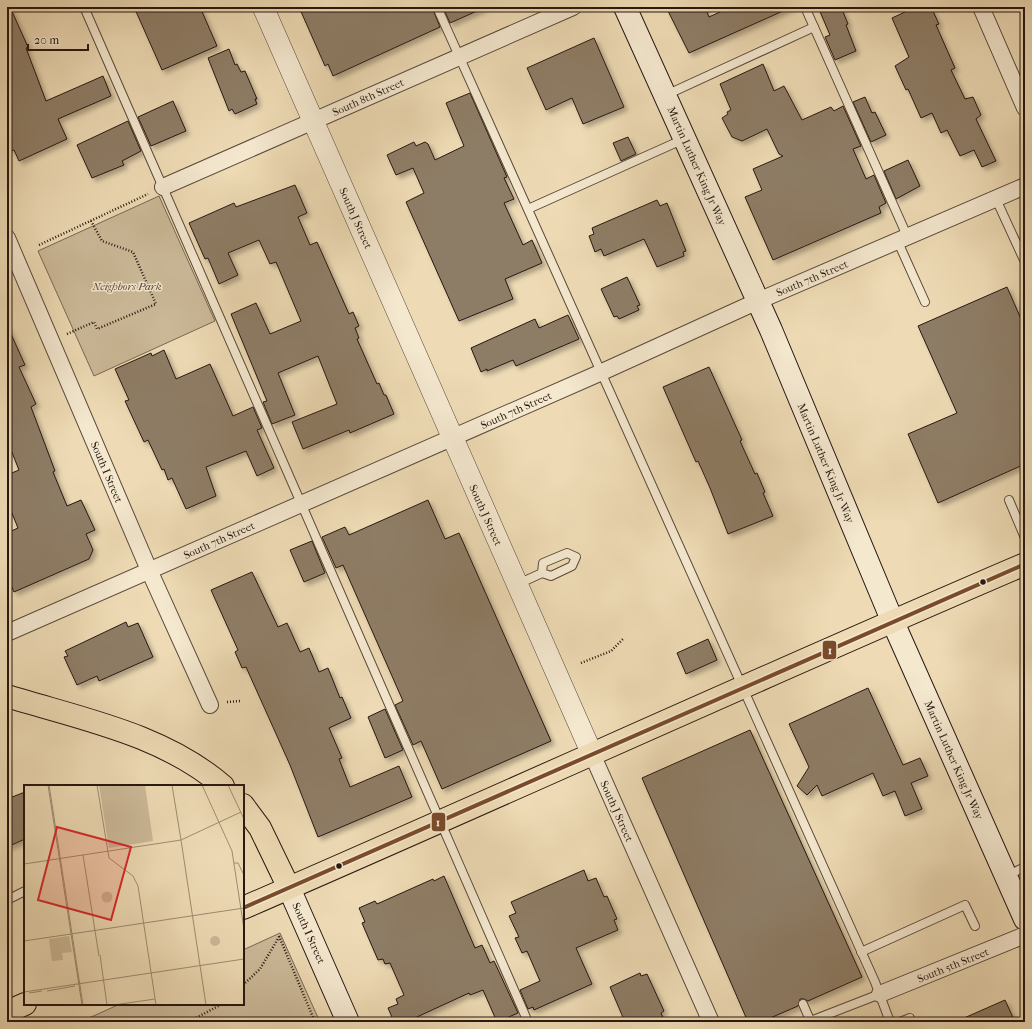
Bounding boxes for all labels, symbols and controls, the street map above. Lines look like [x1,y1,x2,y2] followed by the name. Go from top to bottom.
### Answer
[28,26,88,52] scale bar
[34,33,59,47] text: 20 m
[330,76,406,119] street label: South 8th Street
[664,105,729,229] street label: Martin Luther King Jr Way
[336,186,375,251] street label: South J Street
[774,257,850,299] street label: South 7th Street
[92,280,162,293] park label: Neighbors Park
[479,389,554,432] street label: South 7th Street
[794,401,857,526] street label: Martin Luther King Jr Way
[88,440,125,505] street label: South I Street
[466,483,505,548] street label: South J Street
[182,519,257,562] street label: South 7th Street
[978,577,988,587] unlabelled marker
[822,640,837,660] line badge: 1
[828,644,832,657] text: 1
[921,699,986,823] street label: Martin Luther King Jr Way
[597,779,636,844] street label: South J Street
[24,785,244,1005] inset map
[431,812,446,832] line badge: 1
[436,816,440,829] text: 1
[334,861,344,871] unlabelled marker
[289,901,328,966] street label: South I Street
[915,945,991,986] street label: South 5th Street

